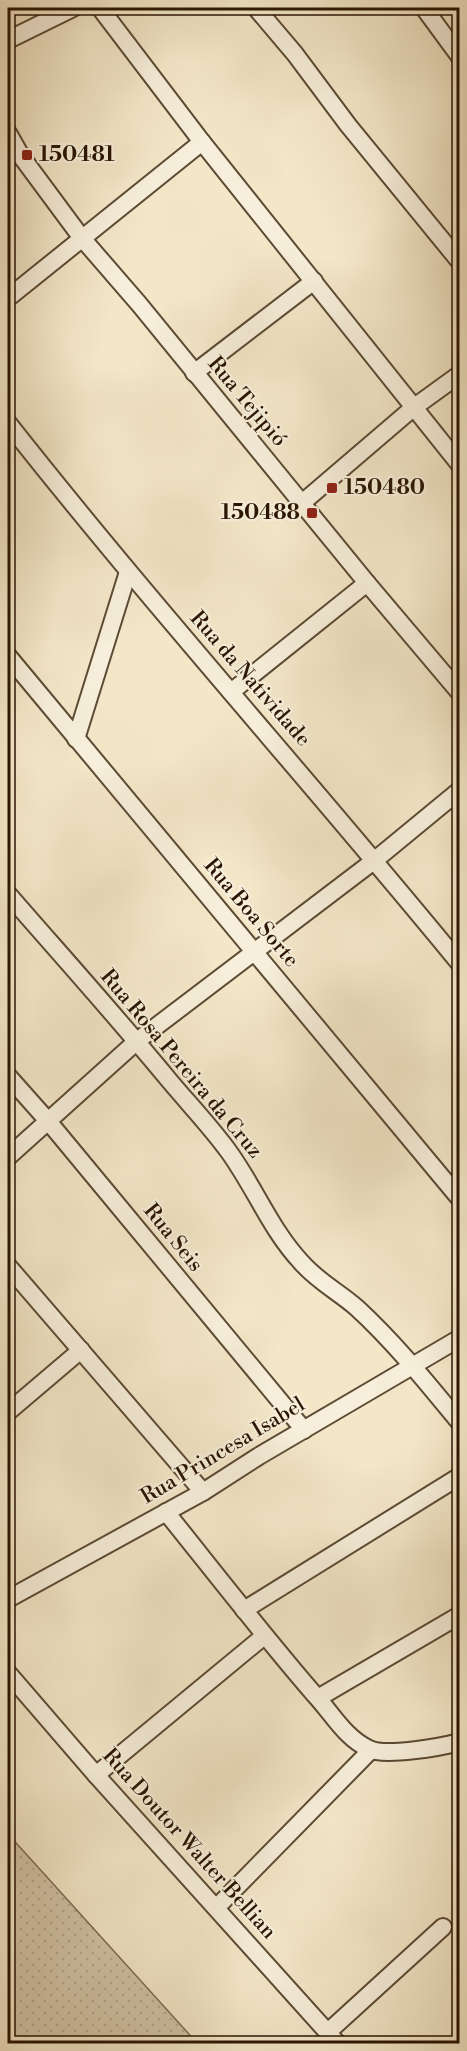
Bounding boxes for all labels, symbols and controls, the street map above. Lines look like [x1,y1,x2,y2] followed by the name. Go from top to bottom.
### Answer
[39,142,115,168] place label: 150481
[20,148,34,162] marker: 150481
[202,352,292,452] street label: Rua Tejipió
[344,475,425,501] place label: 150480
[325,481,339,495] marker: 150480
[221,500,300,526] place label: 150488
[305,506,319,520] marker: 150488
[184,606,316,752] street label: Rua da Natividade
[198,853,304,973] street label: Rua Boa Sorte
[94,964,268,1164] street label: Rua Rosa Pereira da Cruz
[138,1199,208,1277] street label: Rua Seis
[136,1392,310,1510] street label: Rua Princesa Isabel
[97,1743,282,1945] street label: Rua Doutor Walter Bellian

